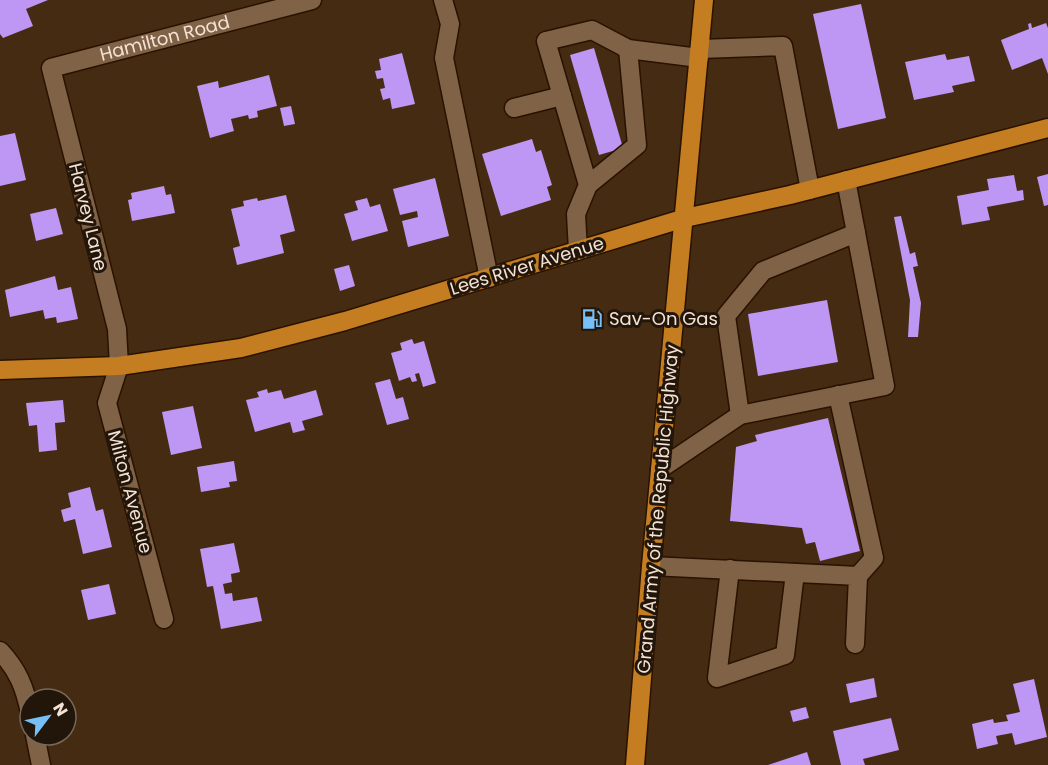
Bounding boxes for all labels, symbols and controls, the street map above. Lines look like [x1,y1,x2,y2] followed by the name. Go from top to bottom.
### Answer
[97,9,232,67] street label: Hamilton Road
[63,160,114,273] street label: Harvey Lane
[447,230,607,301] street label: Lees River Avenue
[609,306,718,331] place label: Sav-On Gas
[580,307,604,331] fuel station icon: Sav-On Gas
[631,343,684,675] street label: Grand Army of the Republic Highway
[102,428,159,556] street label: Milton Avenue
[18,687,78,747] north arrow
[47,698,73,721] text: N

